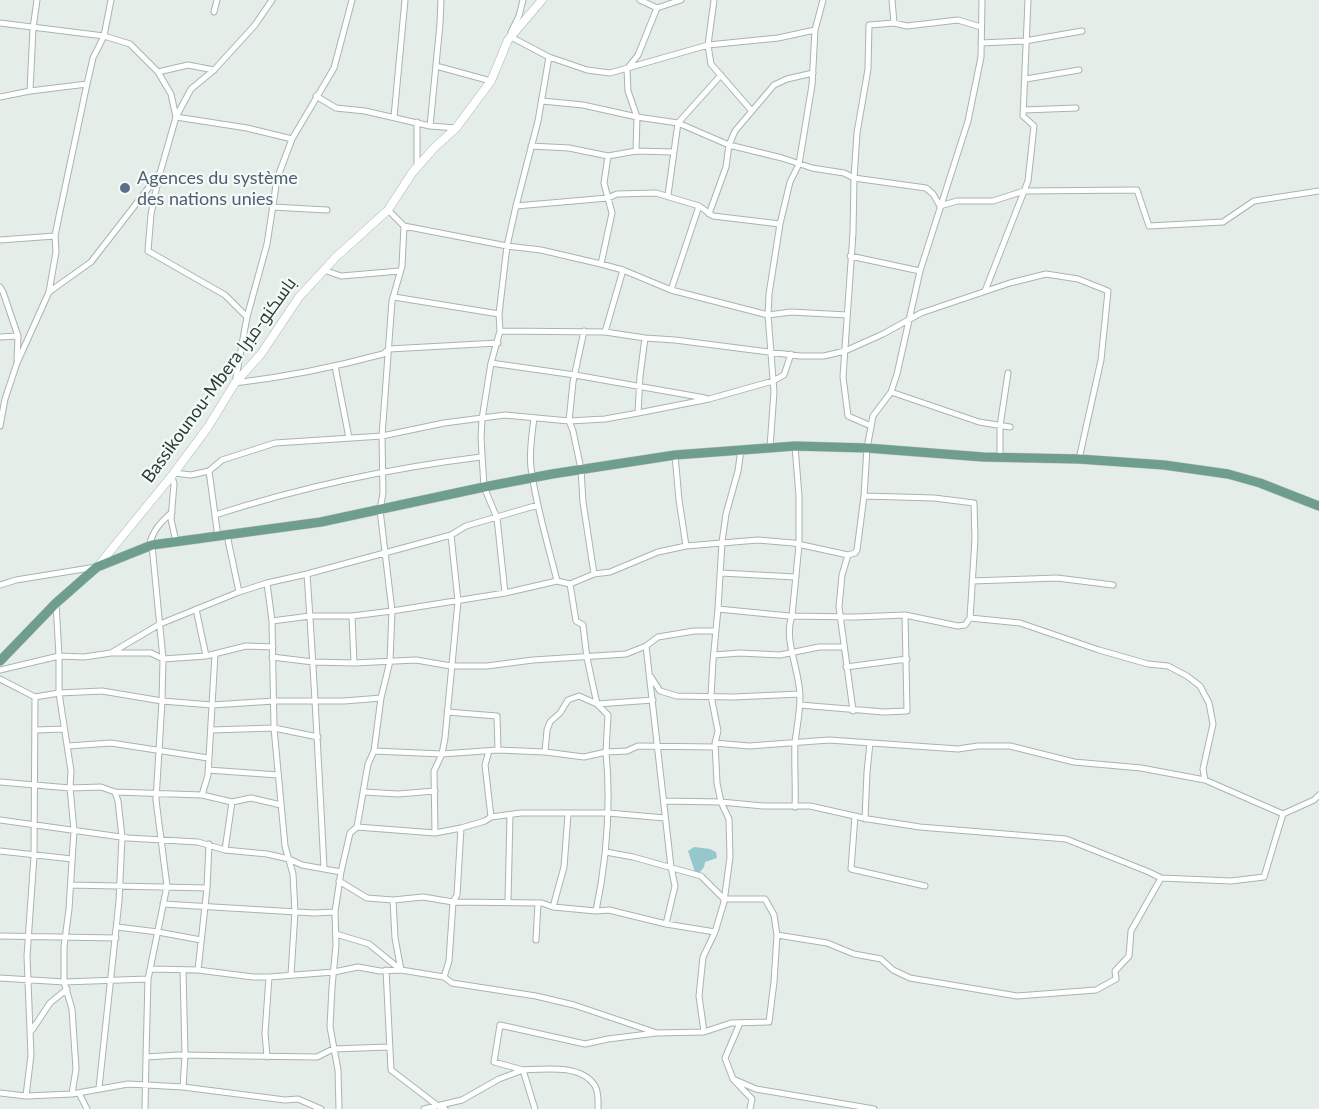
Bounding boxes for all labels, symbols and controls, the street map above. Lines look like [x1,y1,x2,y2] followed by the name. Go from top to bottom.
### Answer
[137,167,298,210] place label: Agences du système des nations unies
[118,181,132,195] marker: Agences du système des nations unies
[137,273,301,487] street label: Bassikounou-Mbera باسكنو-مبرا

